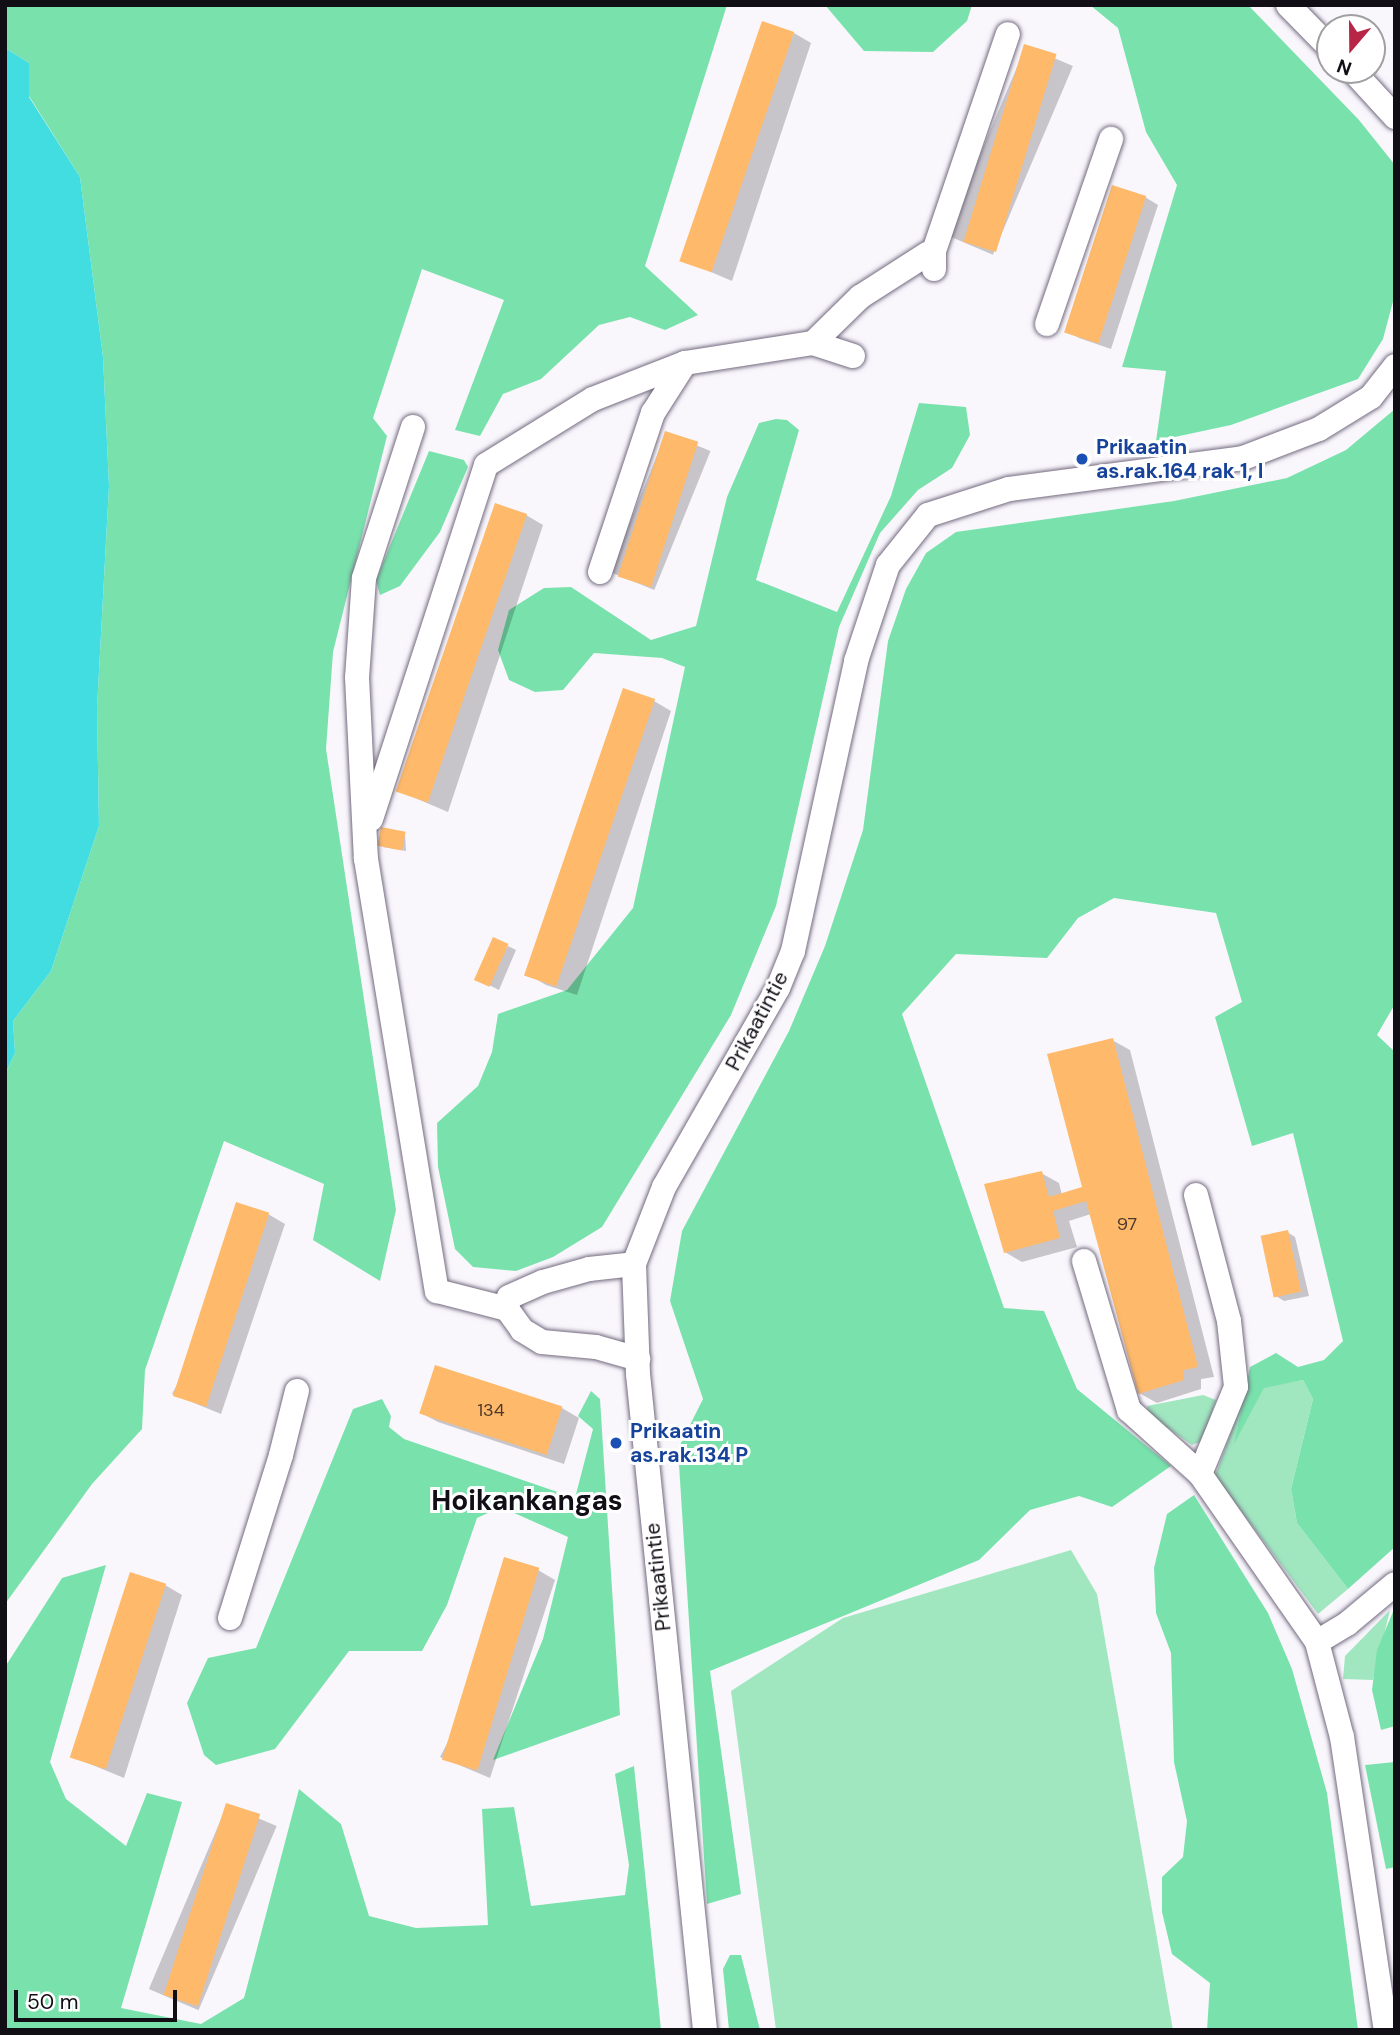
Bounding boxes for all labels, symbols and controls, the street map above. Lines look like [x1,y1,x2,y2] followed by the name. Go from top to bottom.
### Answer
[1316,14,1386,84] north arrow
[1334,53,1355,81] text: N
[1096,434,1263,484] place label: Prikaatin as.rak.164 rak 1, I
[1074,451,1090,467] marker: Prikaatin as.rak.164 rak 1, I
[720,967,794,1075] street label: Prikaatintie
[1117,1213,1137,1235] house number: 97
[477,1399,505,1421] house number: 134
[630,1418,748,1468] place label: Prikaatin as.rak.134 P
[608,1435,624,1451] marker: Prikaatin as.rak.134 P
[431,1484,623,1518] district label: Hoikankangas
[640,1522,676,1632] street label: Prikaatintie
[18,1976,180,2020] scale bar
[27,1988,78,2016] text: 50 m

